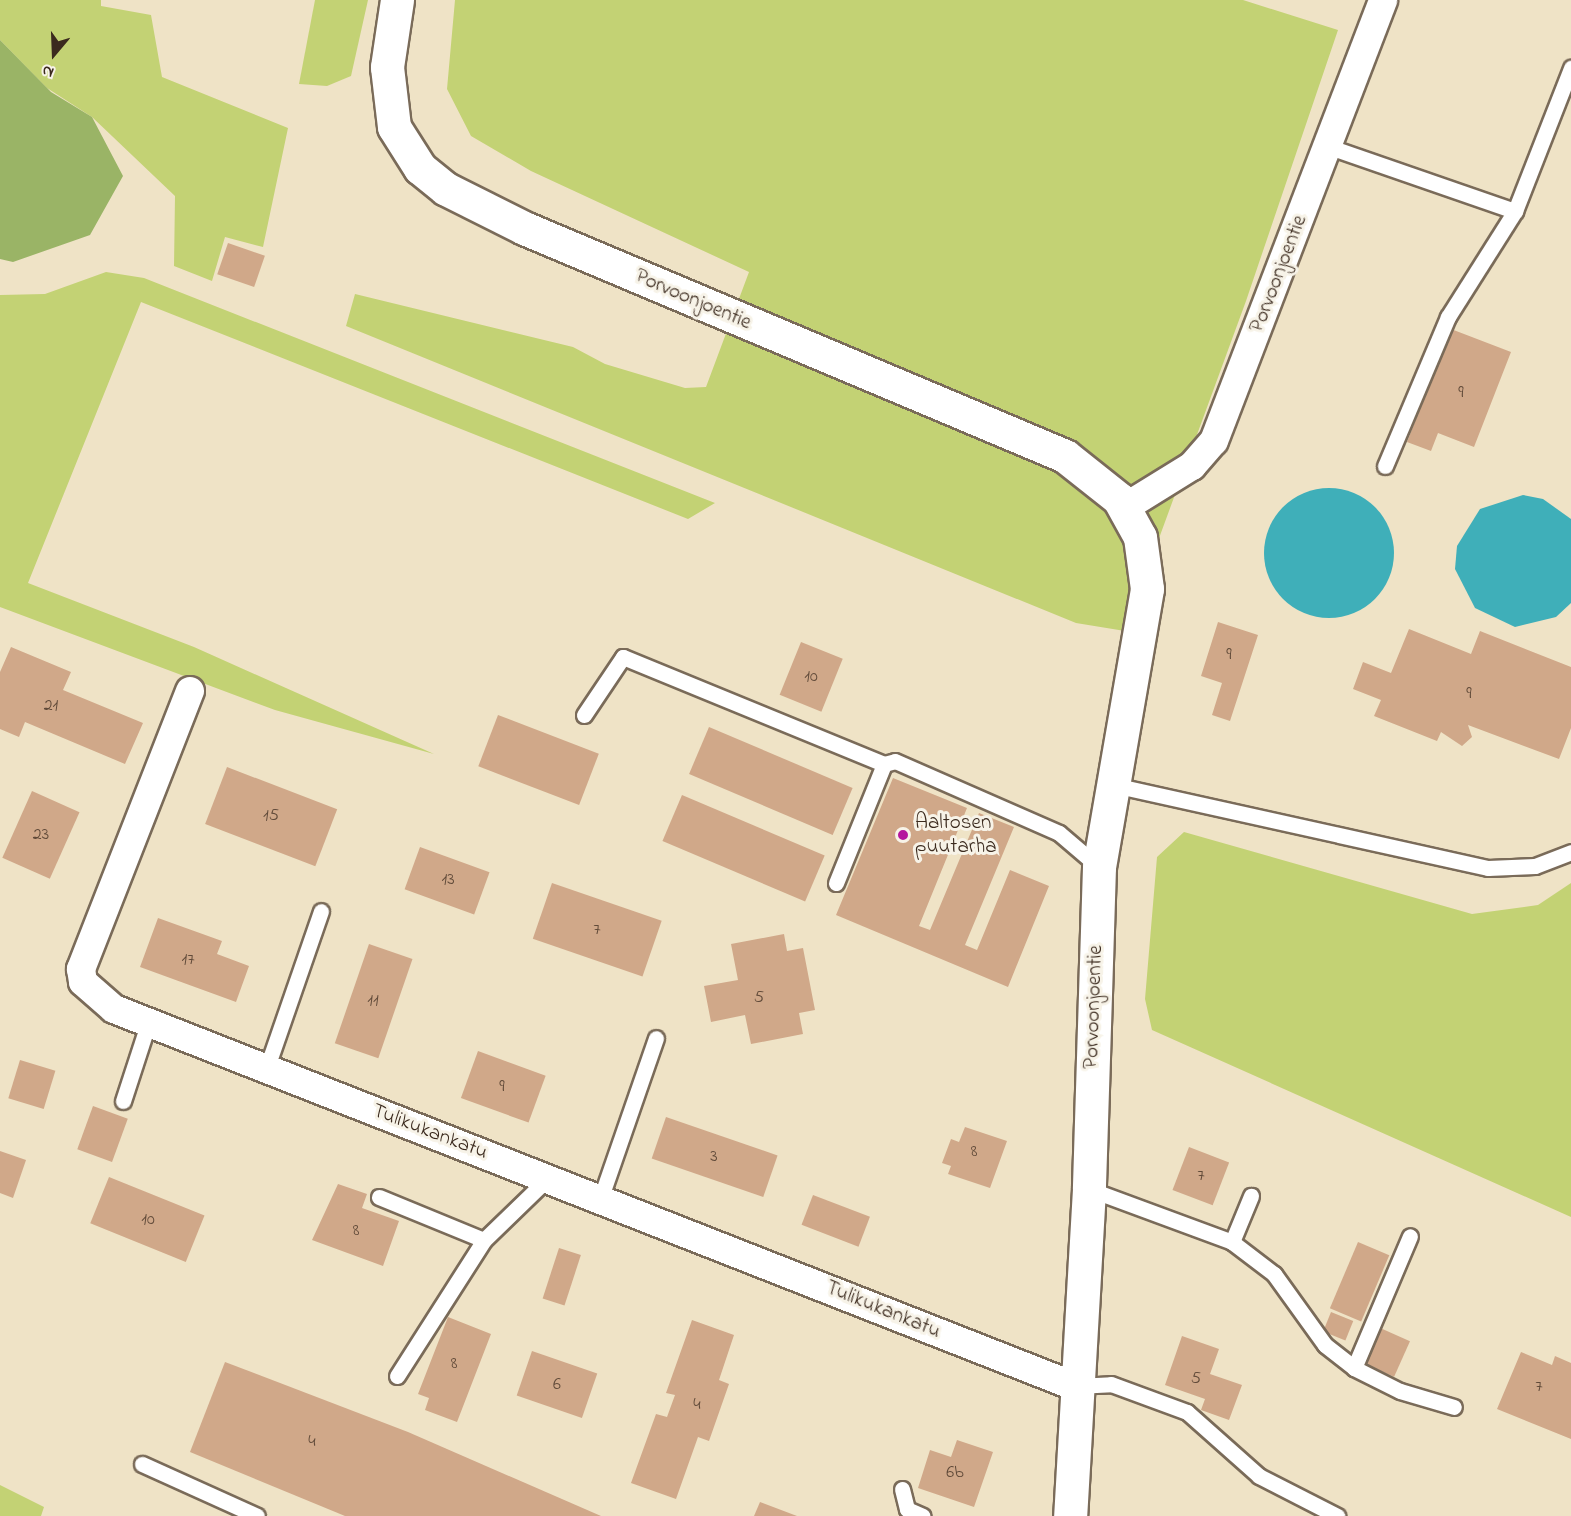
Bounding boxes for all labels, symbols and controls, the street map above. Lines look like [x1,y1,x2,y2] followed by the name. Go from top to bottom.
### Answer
[24,24,84,84] north arrow
[39,58,57,84] text: N
[1245,212,1313,336] street label: Porvoonjoentie
[631,264,755,336] street label: Porvoonjoentie
[1458,382,1464,404] house number: 9
[1226,644,1232,666] house number: 9
[804,666,818,688] house number: 10
[1466,683,1472,705] house number: 9
[44,695,58,717] house number: 21
[263,805,279,827] house number: 15
[915,810,997,860] place label: Aaltosen puutarha
[33,824,49,846] house number: 23
[896,828,910,842] marker: Aaltosen puutarha
[441,869,455,891] house number: 13
[593,919,601,941] house number: 7
[1079,945,1109,1069] street label: Porvoonjoentie
[181,949,195,971] house number: 17
[754,987,764,1009] house number: 5
[367,990,379,1012] house number: 11
[499,1076,505,1098] house number: 9
[369,1098,491,1166] street label: Tulikukankatu
[971,1141,977,1163] house number: 8
[710,1146,718,1168] house number: 3
[1197,1165,1205,1187] house number: 7
[141,1209,155,1231] house number: 10
[353,1220,359,1242] house number: 8
[822,1276,944,1344] street label: Tulikukankatu
[451,1353,457,1375] house number: 8
[1191,1368,1201,1390] house number: 5
[553,1374,561,1396] house number: 6
[1535,1376,1543,1398] house number: 7
[693,1394,701,1416] house number: 4
[308,1431,316,1453] house number: 4
[946,1462,964,1484] house number: 6b

